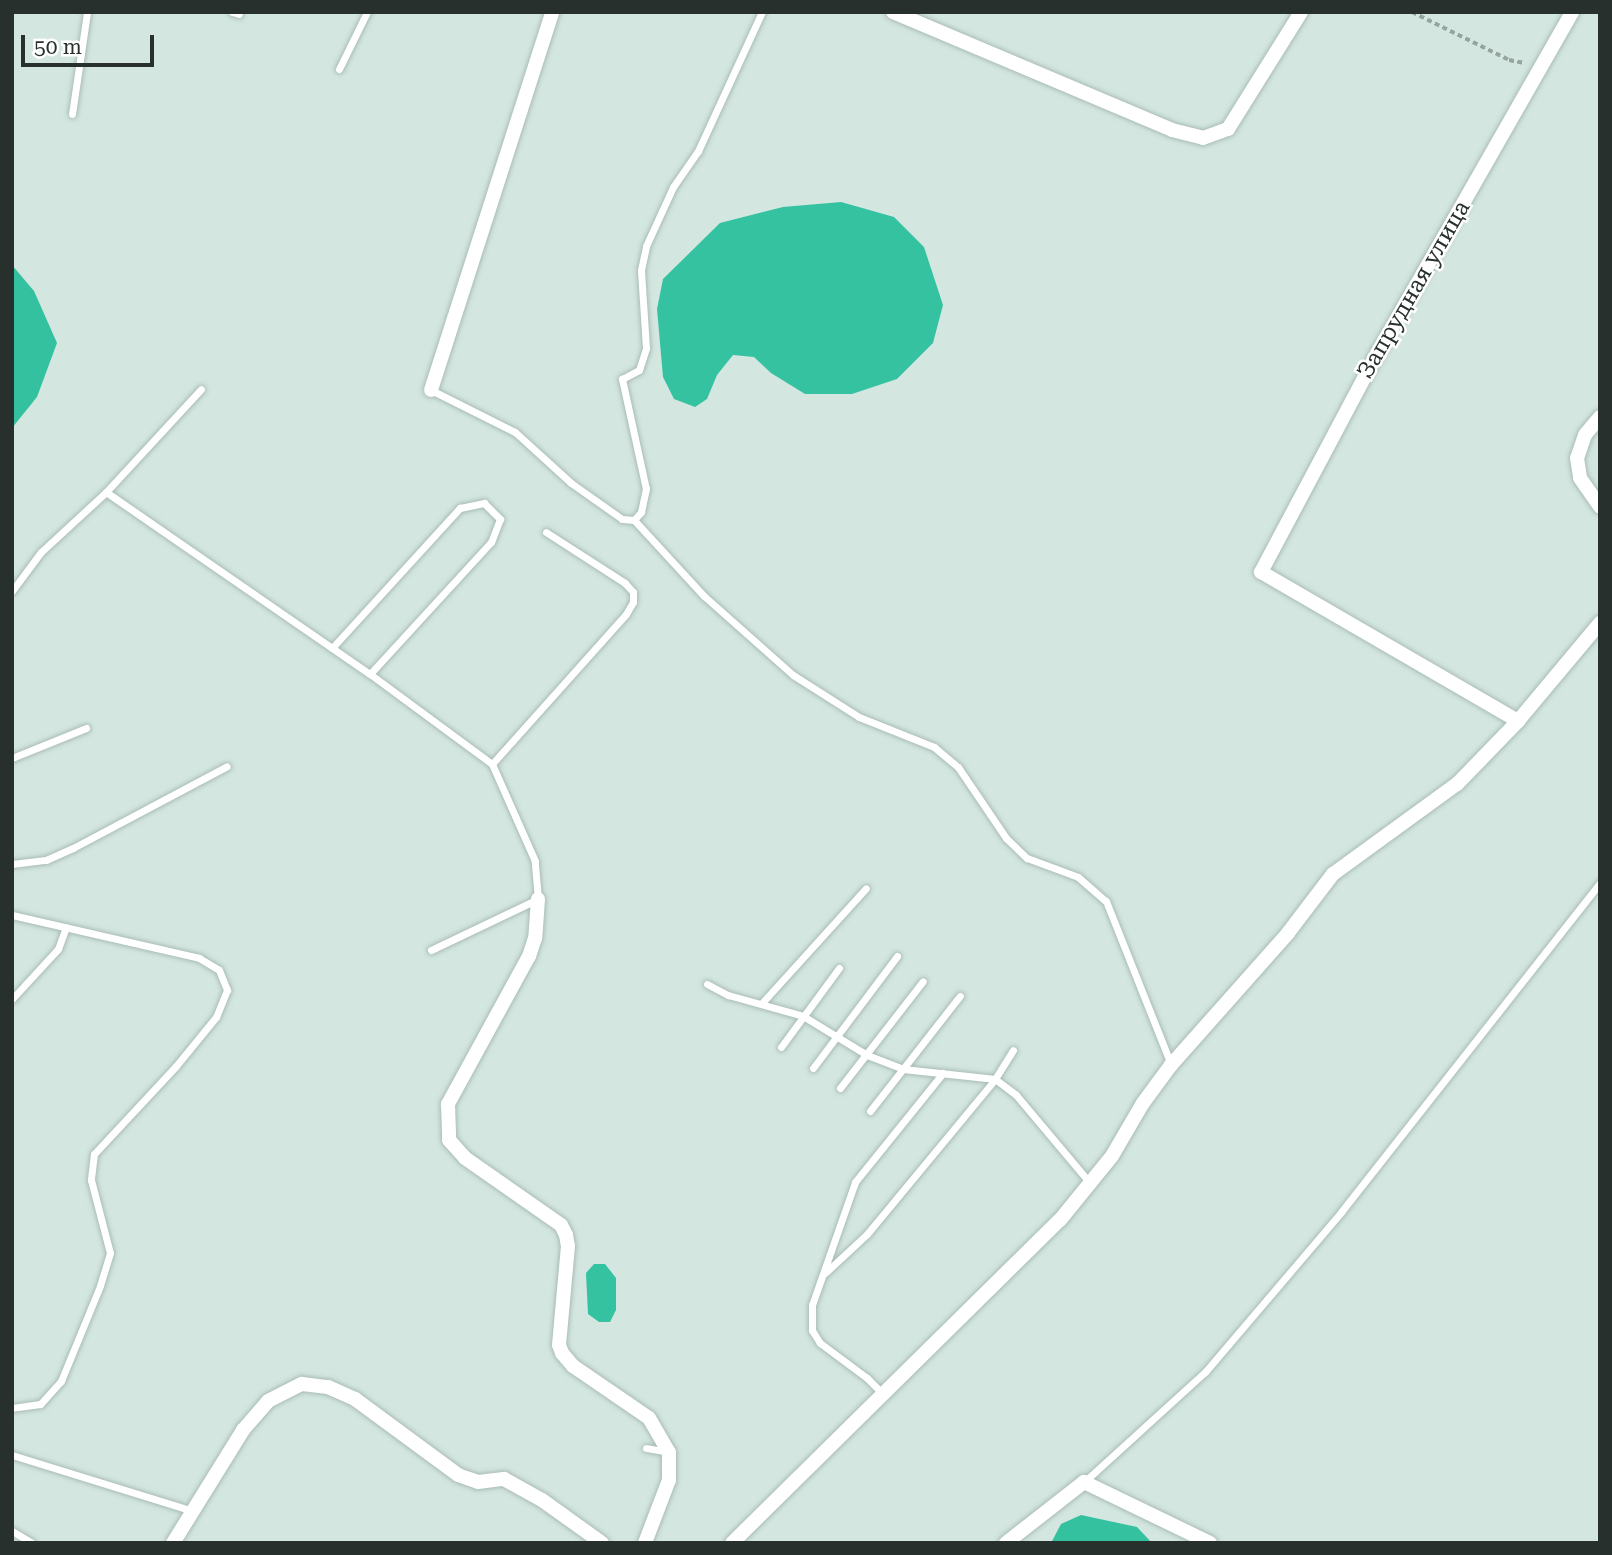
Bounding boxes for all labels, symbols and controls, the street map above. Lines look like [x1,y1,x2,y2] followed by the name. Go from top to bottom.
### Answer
[24,21,158,65] scale bar
[34,35,82,59] text: 50 m
[1352,196,1476,384] street label: Запрудная улица

